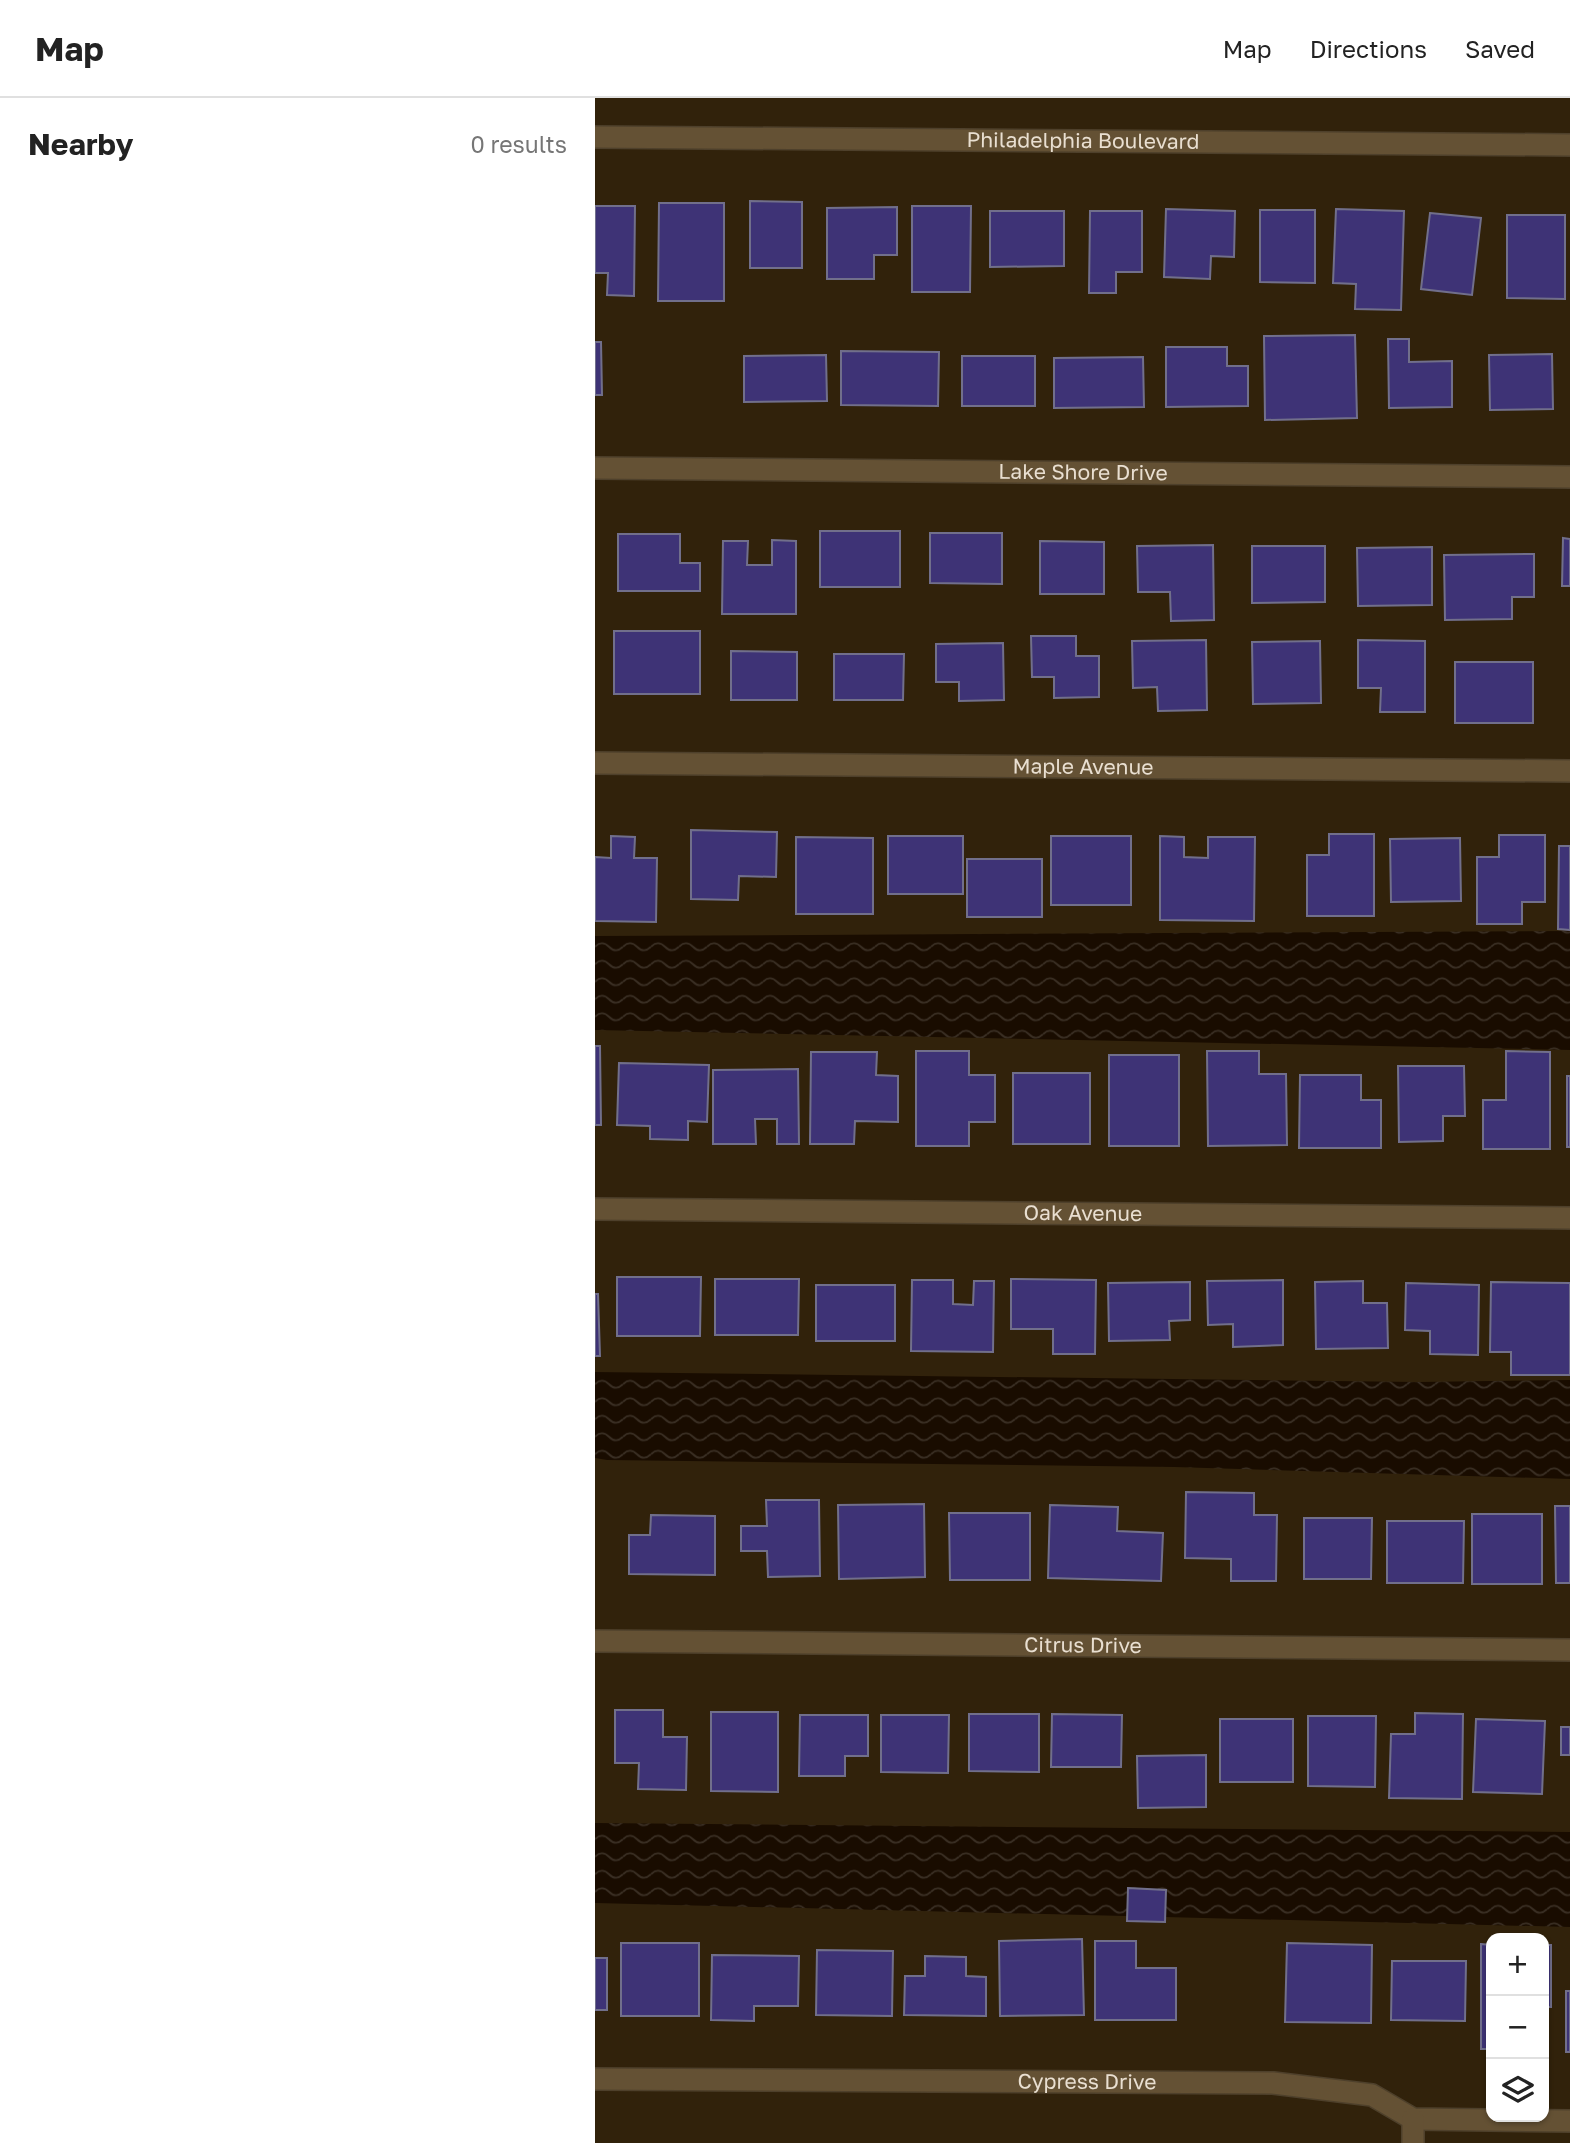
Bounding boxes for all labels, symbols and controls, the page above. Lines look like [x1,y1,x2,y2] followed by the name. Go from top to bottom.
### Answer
[35,29,104,68] text: Map
[1223,34,1272,63] text: Map
[1310,34,1427,63] text: Directions
[1465,34,1535,63] text: Saved
[28,126,133,162] text: Nearby
[966,126,1200,154] street label: Philadelphia Boulevard
[471,130,567,158] text: 0 results
[998,458,1168,485] street label: Lake Shore Drive
[1012,752,1154,780] street label: Maple Avenue
[1024,1199,1142,1226] street label: Oak Avenue
[1024,1631,1142,1658] street label: Citrus Drive
[1486,1933,1549,2122] map controls
[1486,1933,1549,1996] button: +
[1486,1996,1549,2059] button: −
[1486,2059,1549,2122] button: layers
[1018,2067,1156,2094] street label: Cypress Drive

